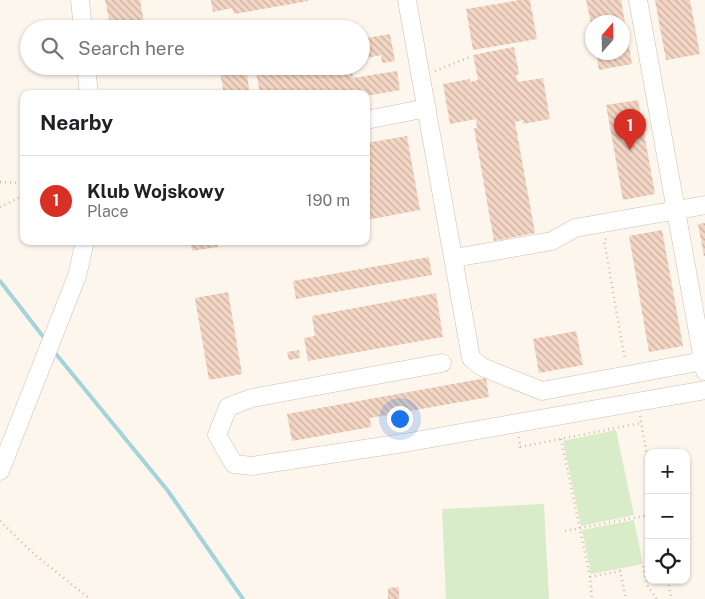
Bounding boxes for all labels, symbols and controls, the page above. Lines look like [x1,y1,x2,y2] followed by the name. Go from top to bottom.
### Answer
[585,15,630,60] north arrow
[20,20,370,75] search box
[38,34,66,62] icon: search
[78,37,185,59] text: Search here
[614,109,646,150] pin: 1
[40,110,113,135] text: Nearby
[87,180,225,202] text: Klub Wojskowy
[53,191,59,210] text: 1
[306,191,350,210] text: 190 m
[87,202,129,221] text: Place
[387,406,413,432] your location
[645,449,690,584] map controls
[645,449,690,494] button: +
[645,494,690,539] button: −
[645,539,690,584] button: locate

